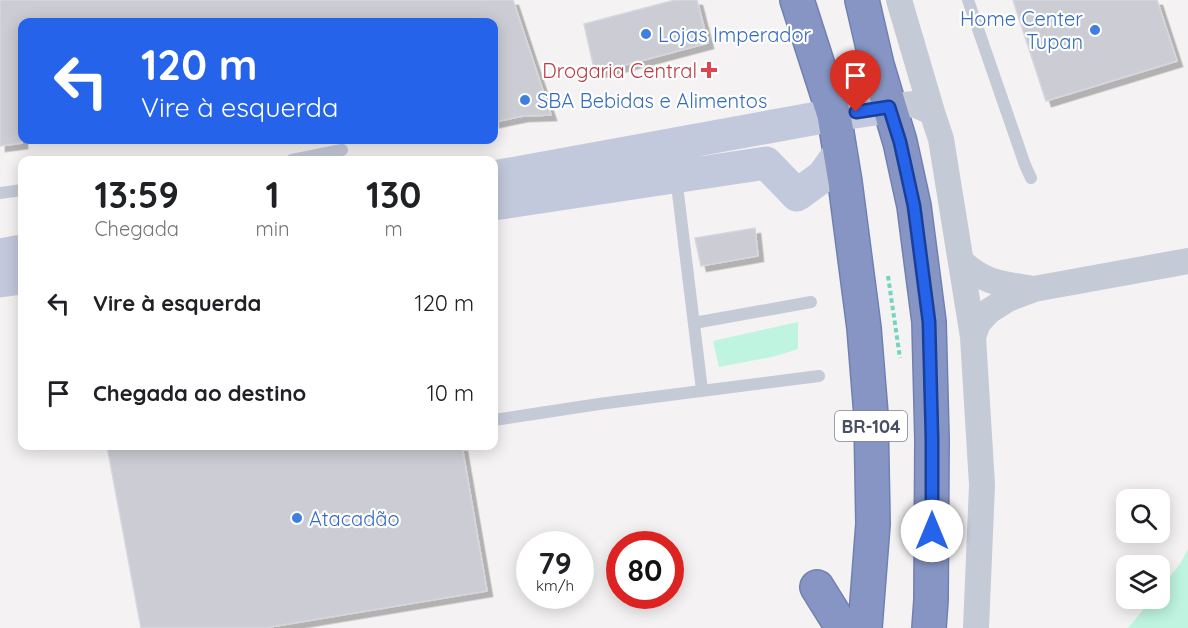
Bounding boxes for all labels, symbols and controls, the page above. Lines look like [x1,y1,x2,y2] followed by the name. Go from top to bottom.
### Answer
[960,6,1083,54] place label: Home Center Tupan
[658,22,812,47] place label: Lojas Imperador
[1088,23,1102,37] marker: Home Center Tupan
[639,27,653,41] marker: Lojas Imperador
[141,38,258,91] text: 120 m
[42,42,120,120] icon: left
[830,50,881,112] pin
[542,58,697,83] place label: Drogaria Central
[839,59,872,92] icon: arrive
[702,63,716,77] marker: Drogaria Central
[537,88,767,113] place label: SBA Bebidas e Alimentos
[141,90,338,124] text: Vire à esquerda
[518,93,532,107] marker: SBA Bebidas e Alimentos
[95,172,179,217] text: 13:59
[265,172,279,217] text: 1
[366,172,421,217] text: 130
[95,216,179,241] text: Chegada
[255,216,290,241] text: min
[385,216,403,241] text: m
[42,287,75,320] icon: left
[93,289,261,317] text: Vire à esquerda
[415,289,474,317] text: 120 m
[42,377,75,410] icon: arrive
[93,379,306,407] text: Chegada ao destino
[427,379,474,407] text: 10 m
[835,411,907,441] road number: BR-104
[1116,489,1170,609] map controls
[1116,489,1170,543] button: search
[900,499,964,563] position arrow
[309,506,400,531] place label: Atacadão
[290,511,304,525] marker: Atacadão
[606,531,684,609] speed limit sign: 80
[538,544,572,582] text: 79
[1116,555,1170,609] button: layers
[536,576,574,595] text: km/h

